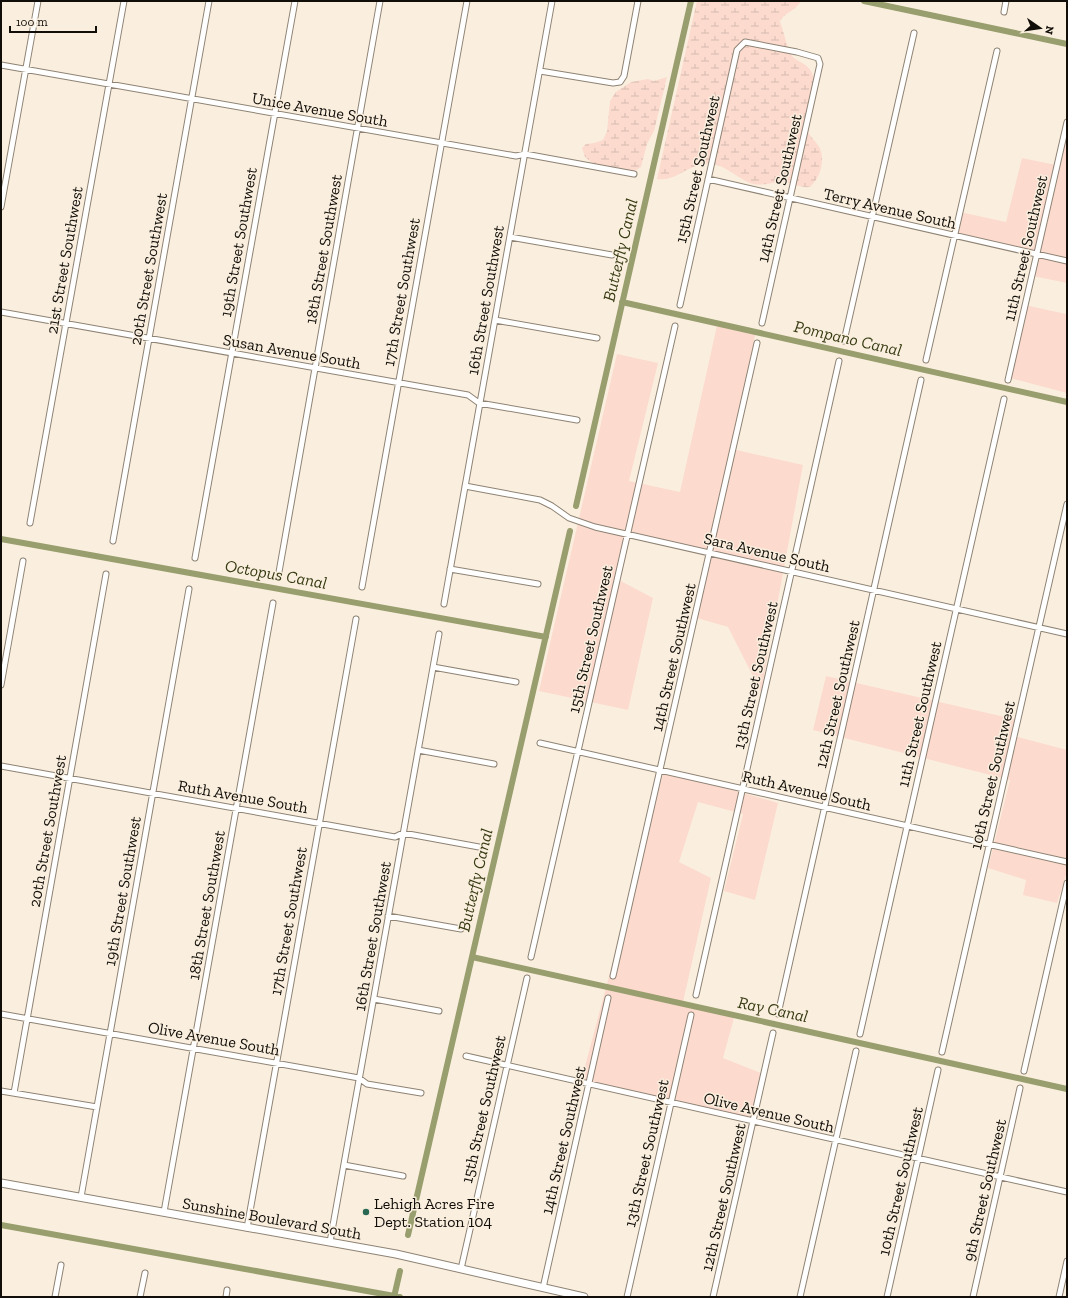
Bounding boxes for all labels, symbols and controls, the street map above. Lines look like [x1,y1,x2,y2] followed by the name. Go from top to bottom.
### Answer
[10,8,96,34] scale bar
[1020,8,1060,48] north arrow
[16,15,48,29] text: 100 m
[1042,25,1057,36] text: N
[250,88,389,131] street label: Unice Avenue South
[671,93,724,245] street label: 15th Street Southwest
[753,112,806,264] street label: 14th Street Southwest
[216,166,261,318] street label: 19th Street Southwest
[301,173,346,325] street label: 18th Street Southwest
[999,173,1052,323] street label: 11th Street Southwest
[822,184,958,233] street label: Terry Avenue South
[42,185,87,335] street label: 21st Street Southwest
[126,191,171,347] street label: 20th Street Southwest
[598,197,642,303] water label: Butterfly Canal
[379,216,424,368] street label: 17th Street Southwest
[463,224,508,376] street label: 16th Street Southwest
[792,316,904,360] water label: Pompano Canal
[222,330,362,373] street label: Susan Avenue South
[702,529,832,576] street label: Sara Avenue South
[224,555,328,593] water label: Octopus Canal
[564,563,617,715] street label: 15th Street Southwest
[647,581,700,733] street label: 14th Street Southwest
[729,599,782,751] street label: 13th Street Southwest
[811,618,864,770] street label: 12th Street Southwest
[893,639,946,789] street label: 11th Street Southwest
[966,699,1019,851] street label: 10th Street Southwest
[25,753,70,909] street label: 20th Street Southwest
[741,766,873,815] street label: Ruth Avenue South
[176,776,309,817] street label: Ruth Avenue South
[100,815,145,967] street label: 19th Street Southwest
[453,827,497,933] water label: Butterfly Canal
[184,829,229,981] street label: 18th Street Southwest
[266,845,311,997] street label: 17th Street Southwest
[350,860,395,1012] street label: 16th Street Southwest
[736,992,810,1026] water label: Ray Canal
[147,1018,281,1059] street label: Olive Avenue South
[457,1033,510,1185] street label: 15th Street Southwest
[537,1064,590,1216] street label: 14th Street Southwest
[620,1077,673,1229] street label: 13th Street Southwest
[702,1088,836,1137] street label: Olive Avenue South
[874,1105,927,1257] street label: 10th Street Southwest
[959,1117,1010,1263] street label: 9th Street Southwest
[697,1121,750,1273] street label: 12th Street Southwest
[181,1193,363,1244] street label: Sunshine Boulevard South
[374,1194,494,1231] place label: Lehigh Acres Fire Dept. Station 104
[361,1207,371,1217] marker: Lehigh Acres Fire Dept. Station 104

